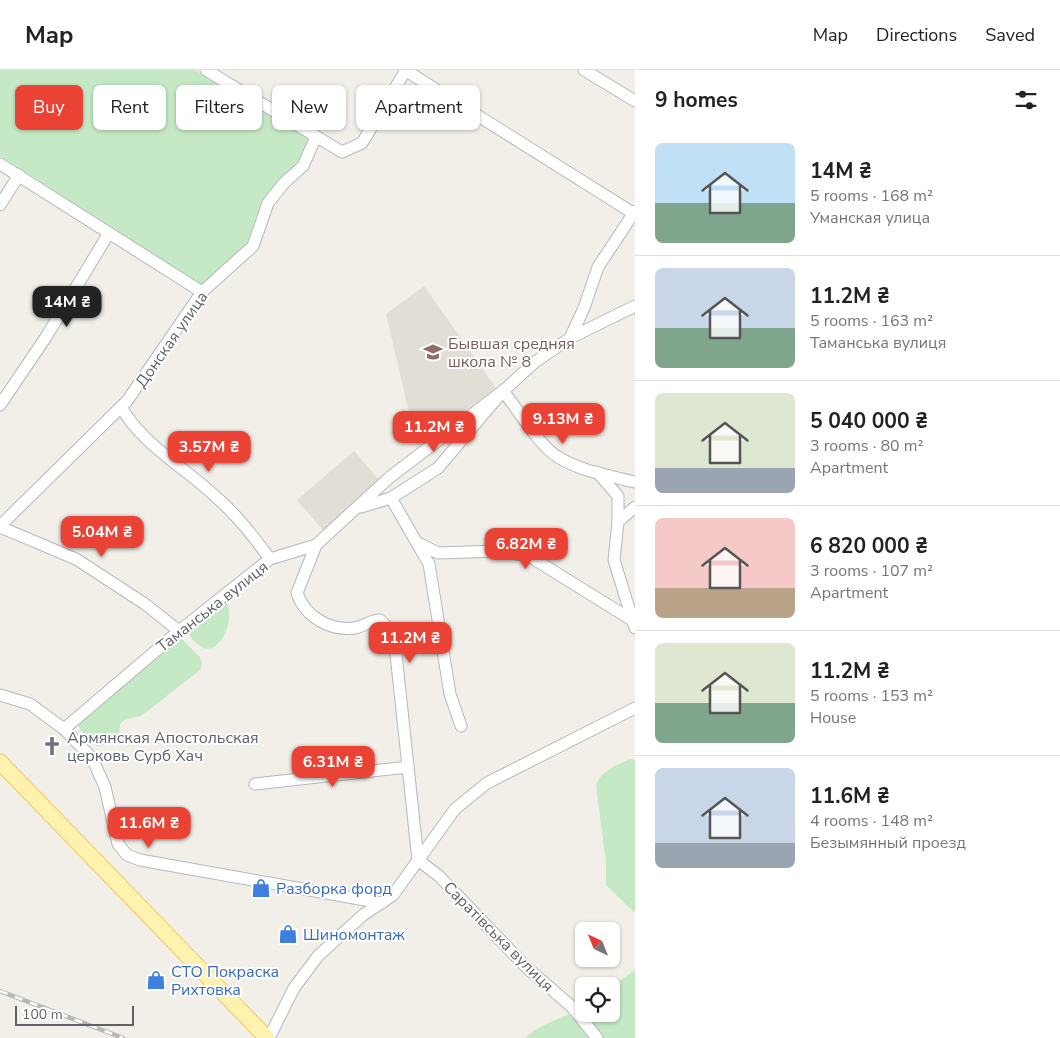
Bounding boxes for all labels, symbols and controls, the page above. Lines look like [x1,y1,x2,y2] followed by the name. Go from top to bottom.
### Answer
[25,19,73,51] text: Map
[813,23,848,47] text: Map
[876,23,957,47] text: Directions
[985,23,1035,47] text: Saved
[15,85,83,130] chip: Buy
[93,85,166,130] chip: Rent
[176,85,262,130] chip: Filters
[272,85,346,130] chip: New
[356,85,480,130] chip: Apartment
[655,86,738,114] text: 9 homes
[1012,86,1040,114] icon: filters
[810,157,872,185] text: 14M ₴
[695,163,755,223] icon: home
[810,185,933,207] text: 5 rooms · 168 m²
[810,207,930,229] text: Уманская улица
[810,282,890,310] text: 11.2M ₴
[32,286,102,328] pin: 14M ₴
[130,287,213,392] street label: Донская улица
[695,288,755,348] icon: home
[43,291,91,313] text: 14M ₴
[810,310,933,332] text: 5 rooms · 163 m²
[810,332,946,354] text: Таманська вулиця
[448,333,575,373] place label: Бывшая средняя школа № 8
[422,341,444,363] school or university icon: Бывшая средняя школа № 8
[517,402,609,445] pin: 9.13M ₴
[810,407,928,435] text: 5 040 000 ₴
[533,408,593,430] text: 9.13M ₴
[388,410,480,453] pin: 11.2M ₴
[695,413,755,473] icon: home
[404,416,464,438] text: 11.2M ₴
[163,430,255,473] pin: 3.57M ₴
[810,435,923,457] text: 3 rooms · 80 m²
[179,436,239,458] text: 3.57M ₴
[810,457,888,479] text: Apartment
[56,516,148,558] pin: 5.04M ₴
[72,521,132,543] text: 5.04M ₴
[480,528,572,570] pin: 6.82M ₴
[810,532,928,560] text: 6 820 000 ₴
[496,533,556,555] text: 6.82M ₴
[695,538,755,598] icon: home
[152,556,273,657] street label: Таманська вулиця
[810,560,933,582] text: 3 rooms · 107 m²
[810,582,888,604] text: Apartment
[364,622,456,664] pin: 11.2M ₴
[380,627,440,649] text: 11.2M ₴
[810,657,890,685] text: 11.2M ₴
[695,663,755,723] icon: home
[810,685,933,707] text: 5 rooms · 153 m²
[810,707,856,729] text: House
[67,727,259,767] place label: Армянская Апостольская церковь Сурб Хач
[41,735,63,757] church icon: Армянская Апостольская церковь Сурб Хач
[287,746,379,788] pin: 6.31M ₴
[303,751,363,773] text: 6.31M ₴
[810,782,890,810] text: 11.6M ₴
[695,788,755,848] icon: home
[103,806,195,849] pin: 11.6M ₴
[810,810,933,832] text: 4 rooms · 148 m²
[119,812,179,834] text: 11.6M ₴
[810,832,966,854] text: Безымянный проезд
[250,877,272,899] shop icon: Разборка форд
[438,877,558,997] street label: Саратівська вулиця
[276,878,393,900] place label: Разборка форд
[575,922,620,968] north arrow
[575,922,620,1022] map controls
[277,923,299,945] shop icon: Шиномонтаж
[303,924,405,946] place label: Шиномонтаж
[171,961,279,1001] place label: СТО Покраска Рихтовка
[145,969,167,991] shop icon: СТО Покраска Рихтовка
[575,977,620,1022] button: locate
[15,1003,134,1026] scale bar
[22,1005,63,1024] text: 100 m

